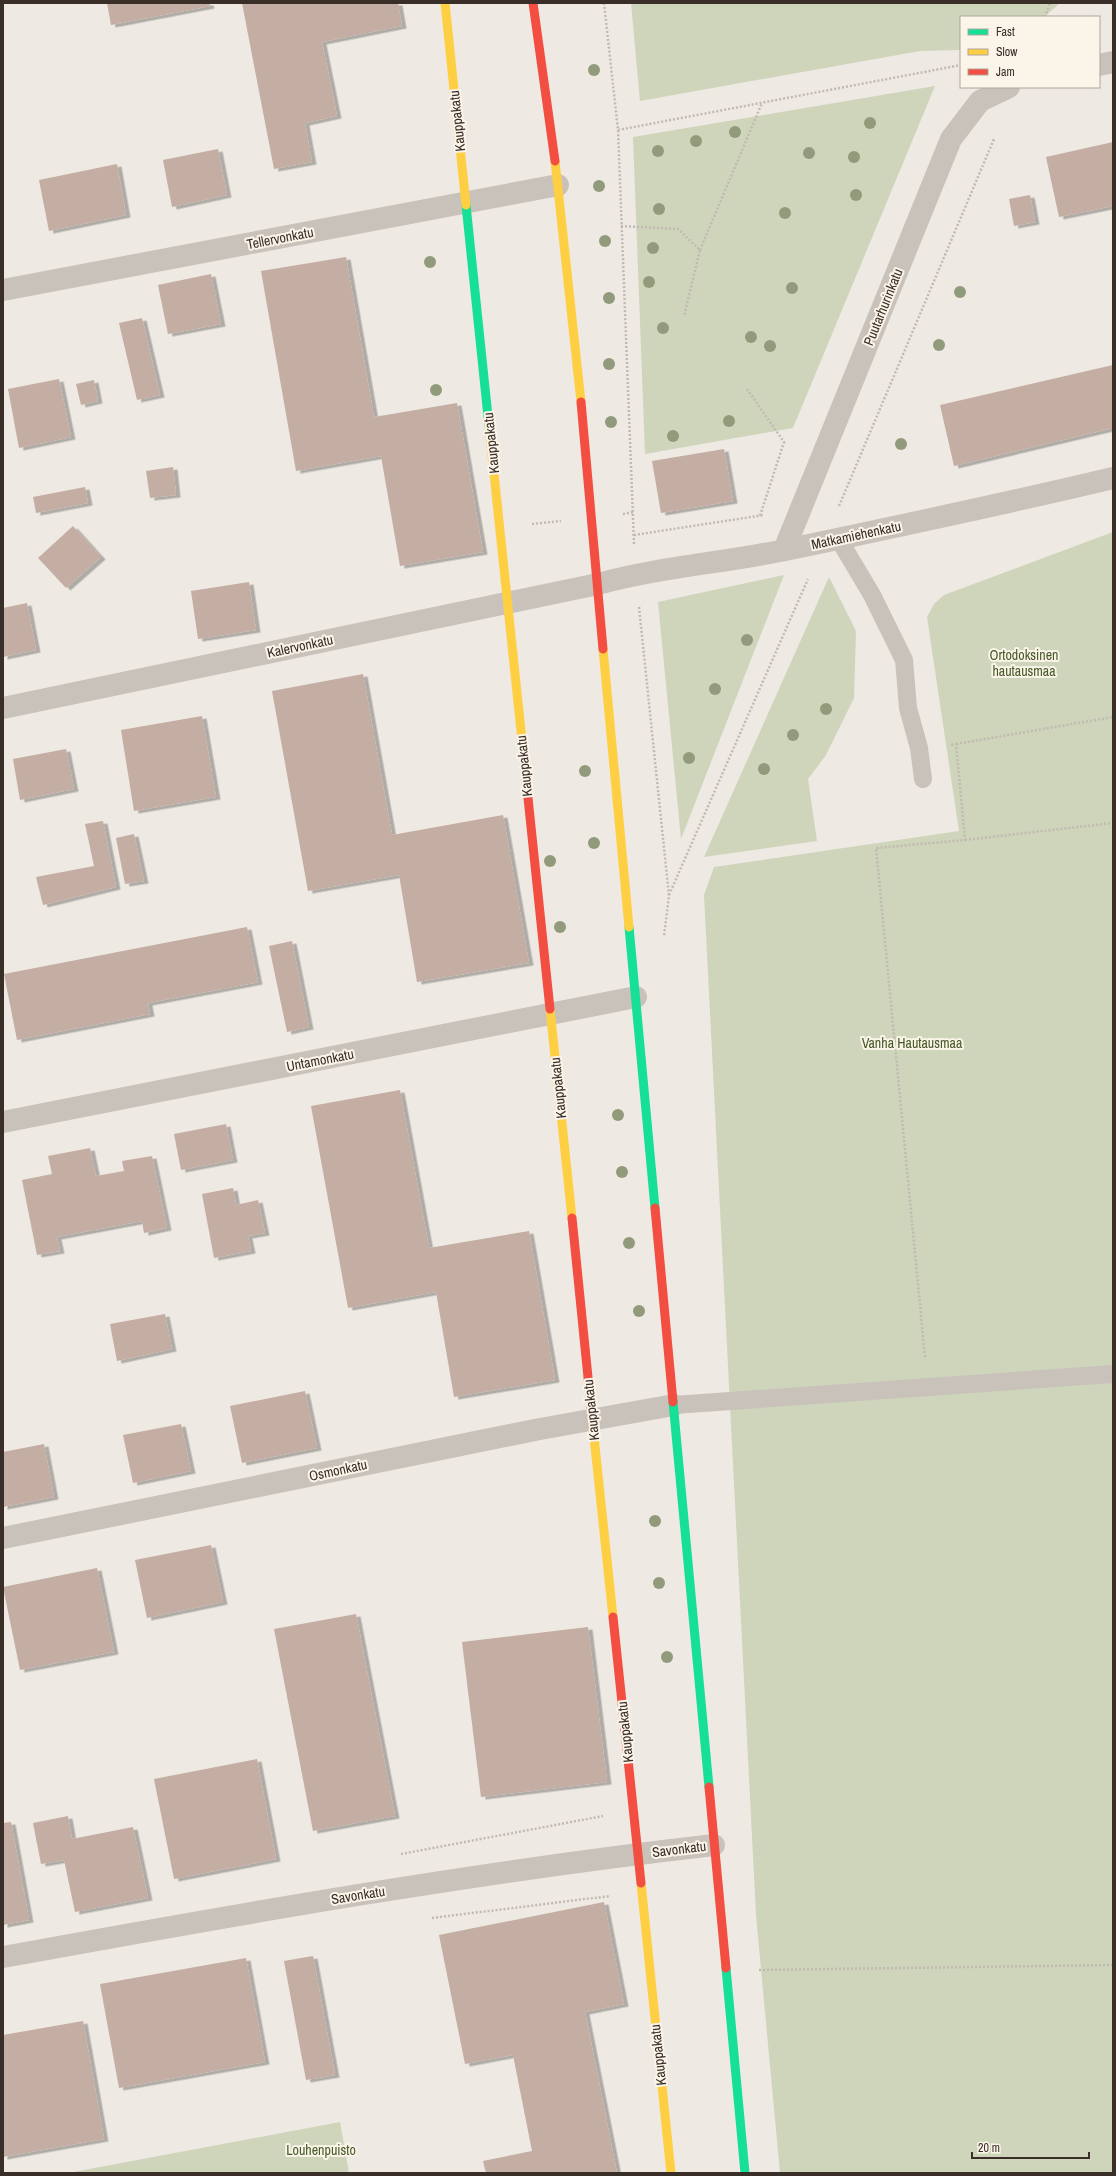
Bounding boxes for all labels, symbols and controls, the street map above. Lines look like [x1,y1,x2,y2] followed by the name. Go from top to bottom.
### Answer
[960,16,1100,88] legend
[996,24,1015,40] text: Fast
[996,44,1018,60] text: Slow
[996,64,1015,80] text: Jam
[445,90,469,152] street label: Kauppakatu
[245,223,315,253] street label: Tellervonkatu
[859,266,907,348] street label: Puutarhurinkatu
[479,412,503,474] street label: Kauppakatu
[809,517,903,553] street label: Matkamiehenkatu
[265,630,335,662] street label: Kalervonkatu
[990,646,1058,680] park label: Ortodoksinen hautausmaa
[512,735,536,797] street label: Kauppakatu
[862,1034,963,1052] park label: Vanha Hautausmaa
[285,1045,355,1075] street label: Untamonkatu
[546,1057,570,1119] street label: Kauppakatu
[579,1379,603,1441] street label: Kauppakatu
[307,1455,369,1485] street label: Osmonkatu
[613,1701,637,1763] street label: Kauppakatu
[651,1837,707,1861] street label: Savonkatu
[330,1882,386,1908] street label: Savonkatu
[646,2024,670,2086] street label: Kauppakatu
[972,2134,1089,2160] scale bar
[978,2140,1000,2156] text: 20 m
[286,2141,356,2159] park label: Louhenpuisto

